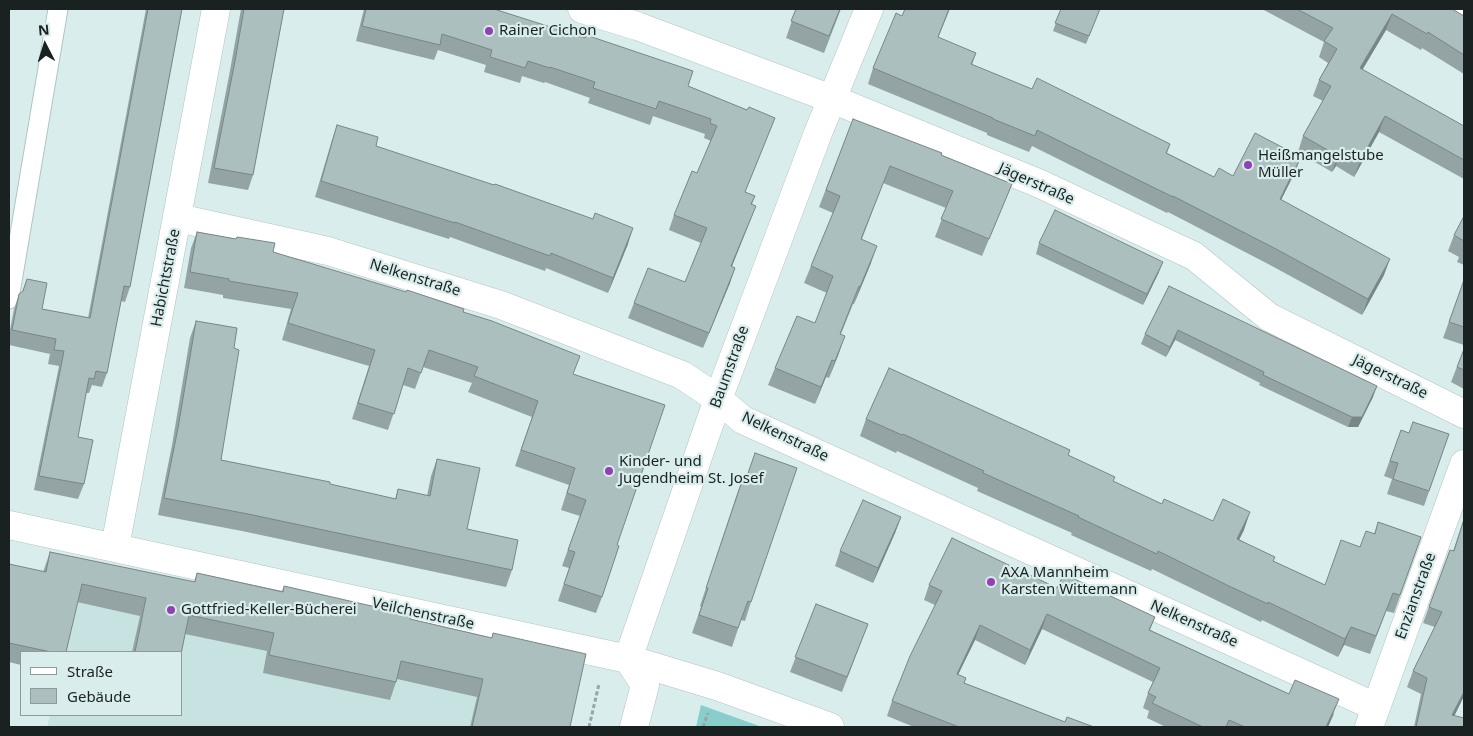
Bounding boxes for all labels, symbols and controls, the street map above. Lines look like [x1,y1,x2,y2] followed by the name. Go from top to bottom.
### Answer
[20,20,70,70] north arrow
[37,20,50,40] text: N
[499,22,597,40] place label: Rainer Cichon
[483,25,495,37] marker: Rainer Cichon
[1258,147,1384,182] place label: Heißmangelstube Müller
[995,159,1077,209] street label: Jägerstraße
[1242,159,1254,171] marker: Heißmangelstube Müller
[148,228,184,328] street label: Habichtstraße
[367,256,463,300] street label: Nelkenstraße
[707,323,753,411] street label: Baumstraße
[1350,351,1430,403] street label: Jägerstraße
[739,408,831,466] street label: Nelkenstraße
[619,453,764,488] place label: Kinder- und Jugendheim St. Josef
[603,465,615,477] marker: Kinder- und Jugendheim St. Josef
[1392,550,1440,642] street label: Enzianstraße
[1001,564,1137,599] place label: AXA Mannheim Karsten Wittemann
[985,576,997,588] marker: AXA Mannheim Karsten Wittemann
[370,594,476,634] street label: Veilchenstraße
[1147,597,1241,651] street label: Nelkenstraße
[181,601,357,619] place label: Gottfried-Keller-Bücherei
[165,604,177,616] marker: Gottfried-Keller-Bücherei
[20,651,182,716] legend
[67,661,113,681] text: Straße
[67,686,131,706] text: Gebäude

